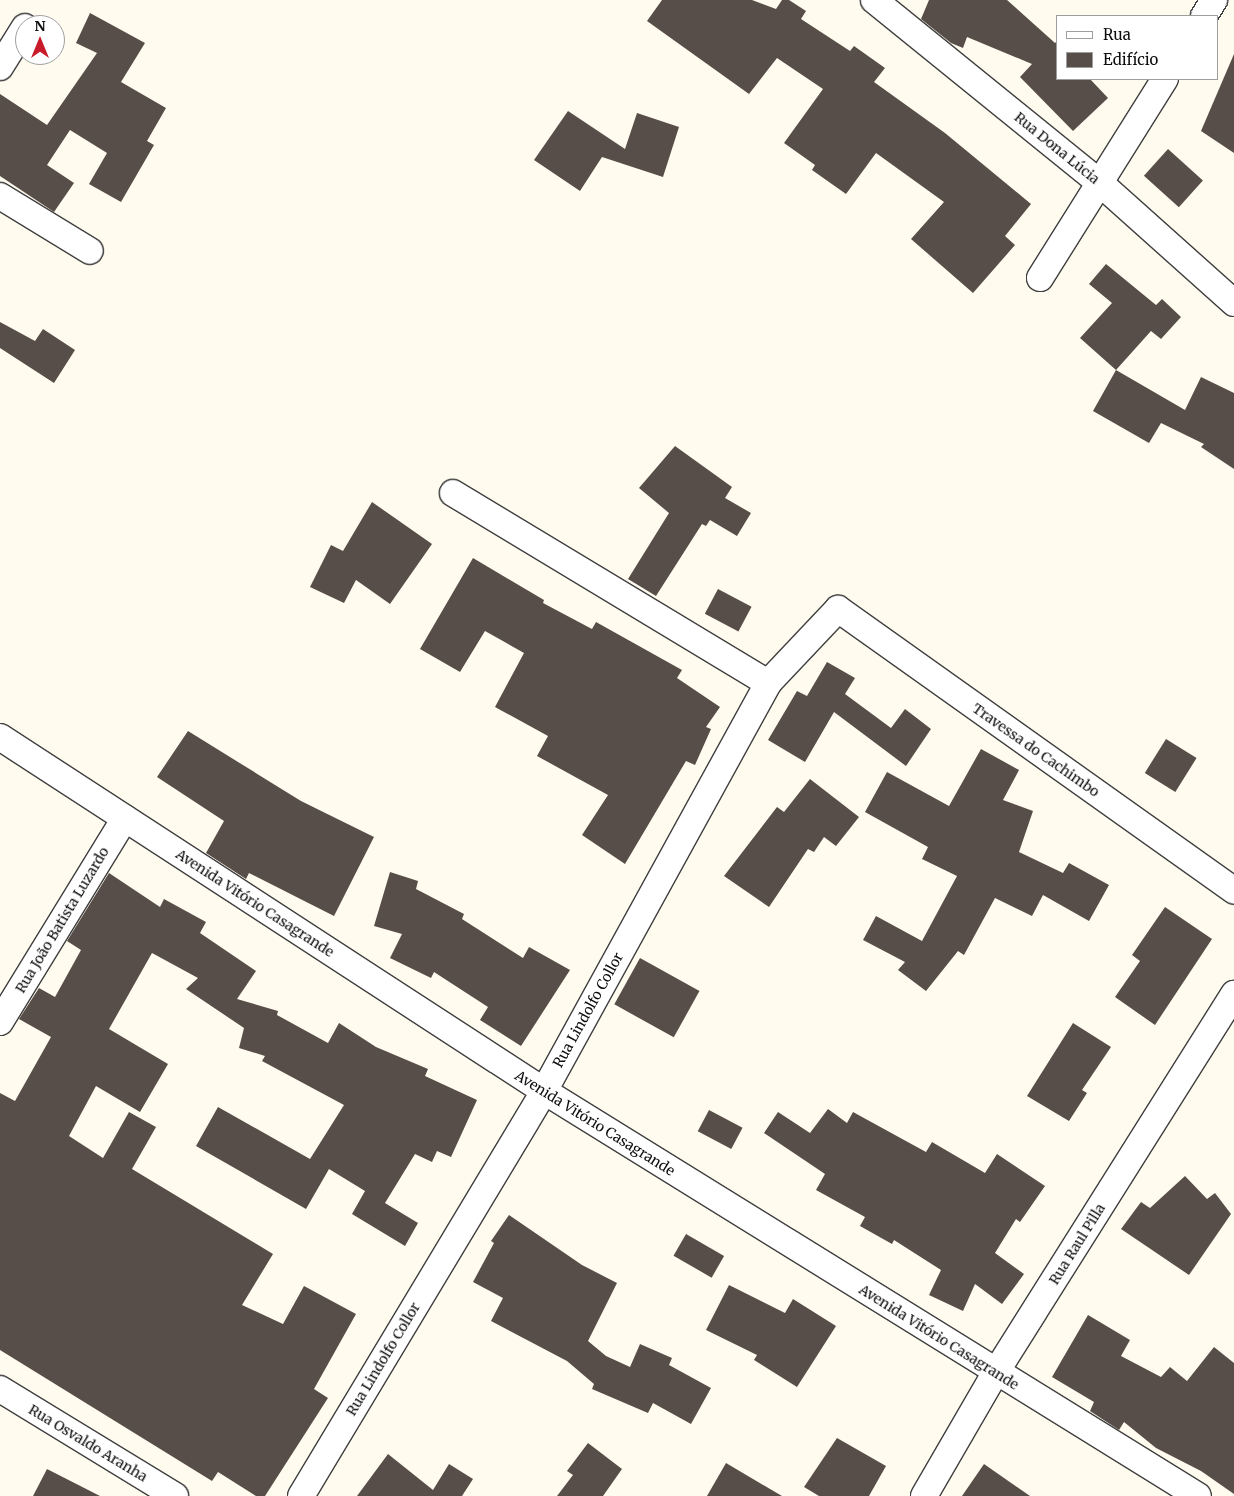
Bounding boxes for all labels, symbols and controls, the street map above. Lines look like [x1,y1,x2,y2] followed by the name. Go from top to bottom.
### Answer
[15,15,65,65] north arrow
[1056,15,1219,80] legend
[34,17,46,35] text: N
[1103,25,1131,44] text: Rua
[1103,50,1158,69] text: Edifício
[1011,109,1103,187] street label: Rua Dona Lúcia
[969,700,1103,800] street label: Travessa do Cachimbo
[12,844,112,996] street label: Rua João Batista Luzardo
[173,846,337,960] street label: Avenida Vitório Casagrande
[549,949,627,1071] street label: Rua Lindolfo Collor
[512,1067,678,1179] street label: Avenida Vitório Casagrande
[1045,1200,1109,1288] street label: Rua Raul Pilla
[856,1281,1022,1393] street label: Avenida Vitório Casagrande
[343,1299,423,1419] street label: Rua Lindolfo Collor
[26,1401,150,1485] street label: Rua Osvaldo Aranha

